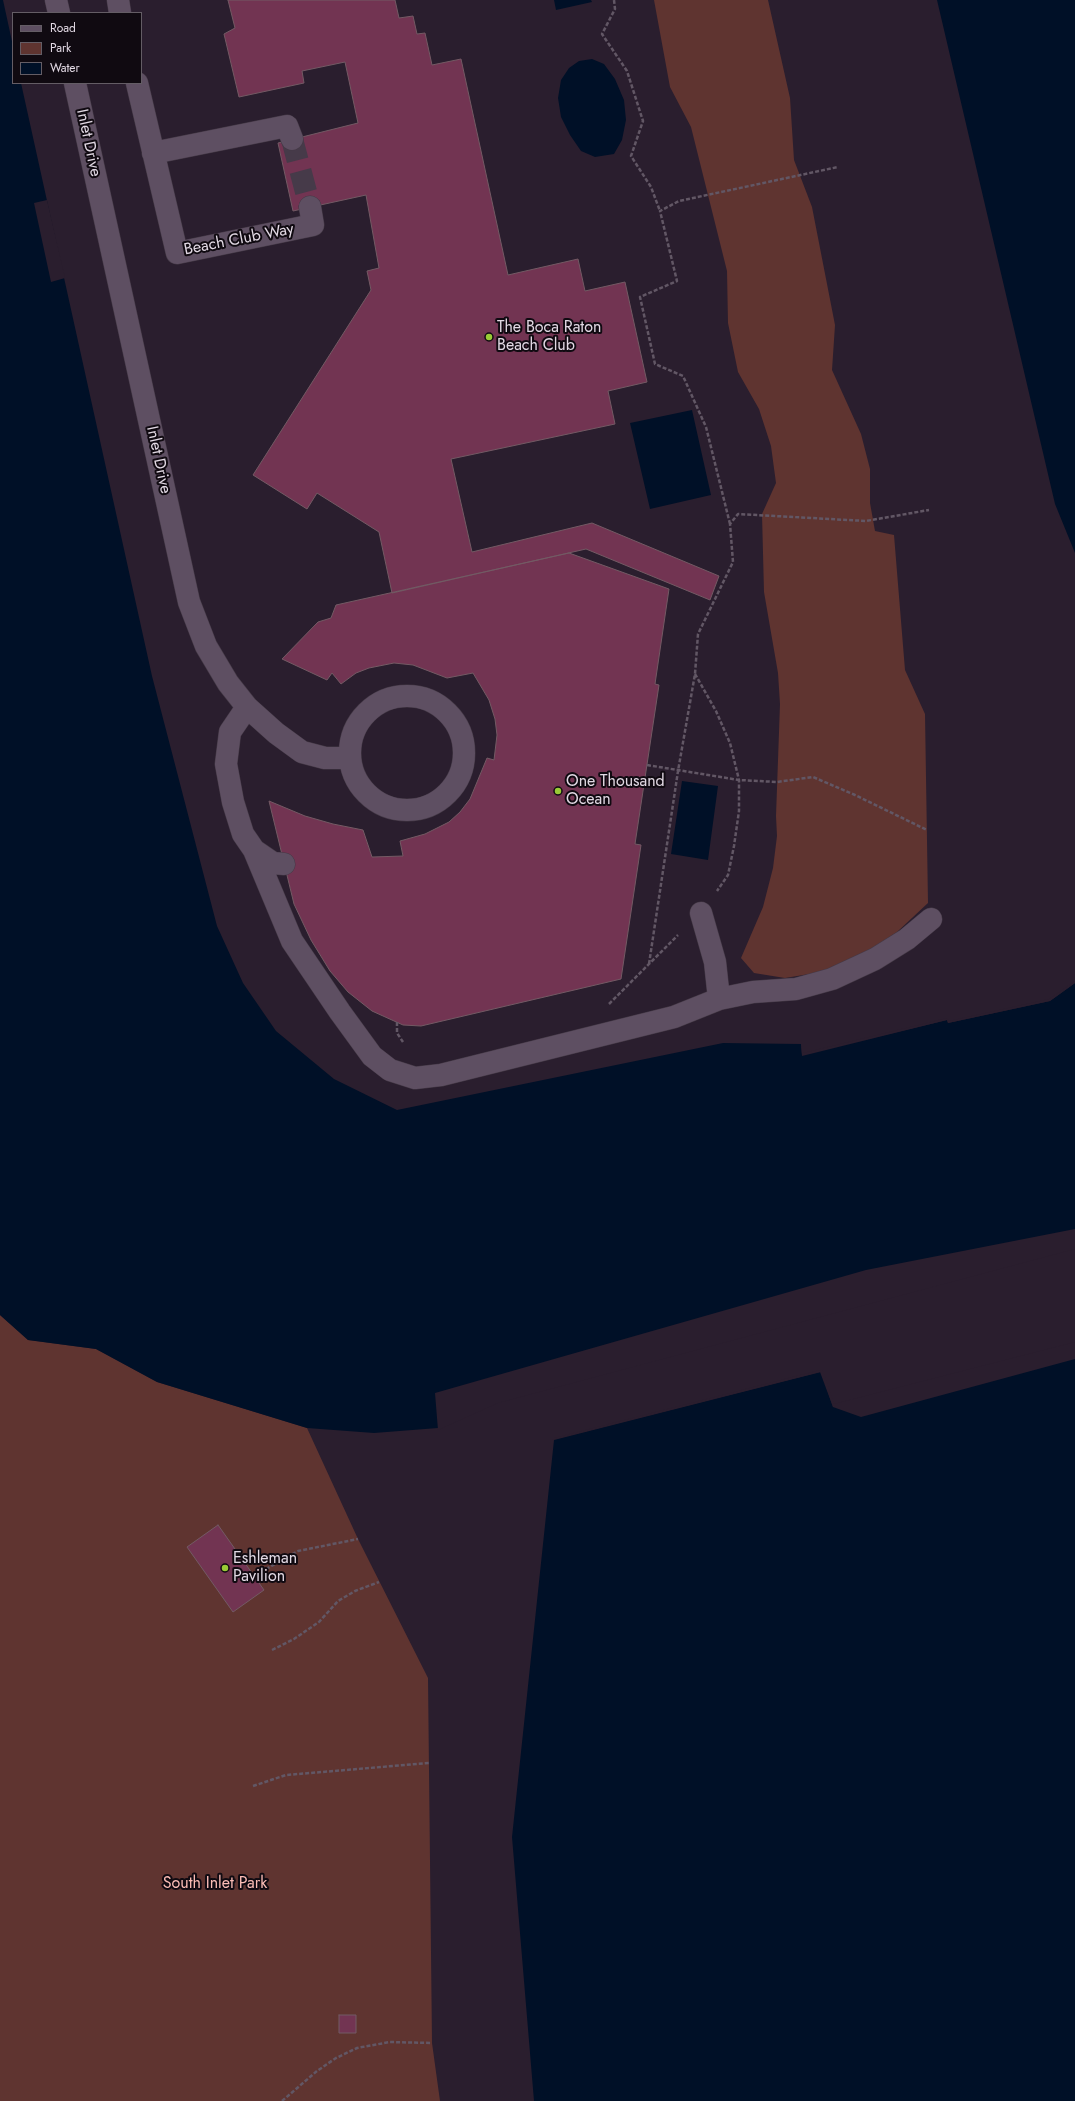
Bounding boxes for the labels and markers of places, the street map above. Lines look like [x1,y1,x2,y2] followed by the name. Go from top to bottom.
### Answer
[497,318,601,356] place label: The Boca Raton Beach Club
[484,332,494,342] marker: The Boca Raton Beach Club
[566,772,665,810] place label: One Thousand Ocean
[553,786,563,796] marker: One Thousand Ocean
[233,1549,297,1587] place label: Eshleman Pavilion
[220,1563,230,1573] marker: Eshleman Pavilion

